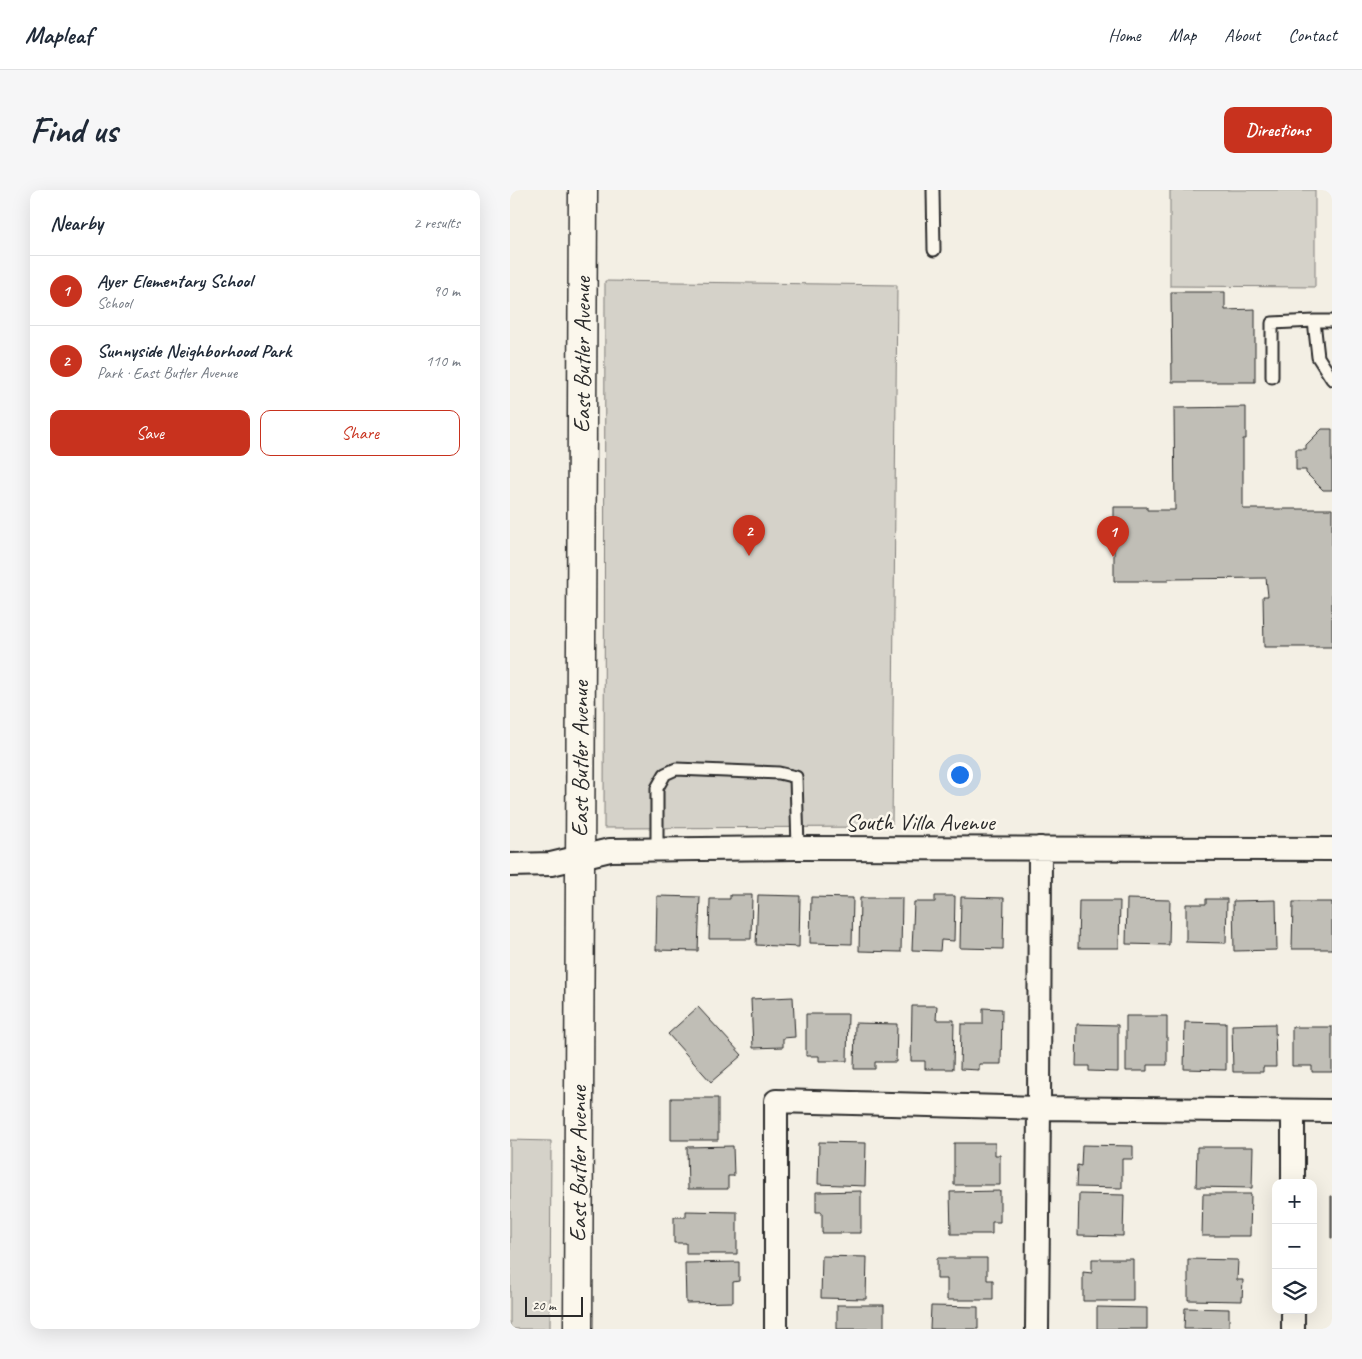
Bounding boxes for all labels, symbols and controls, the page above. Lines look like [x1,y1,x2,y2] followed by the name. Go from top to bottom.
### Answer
[25,20,92,50] text: Mapleaf
[1108,24,1141,46] text: Home
[1169,24,1196,46] text: Map
[1224,24,1260,46] text: About
[1288,24,1337,46] text: Contact
[1224,107,1332,153] button: Directions
[30,108,117,153] text: Find us
[50,210,103,236] text: Nearby
[413,213,460,233] text: 2 results
[97,269,252,293] text: Ayer Elementary School
[567,275,597,433] street label: East Butler Avenue
[62,281,70,301] text: 1
[433,281,460,301] text: 90 m
[97,293,131,313] text: School
[97,339,291,363] text: Sunnyside Neighborhood Park
[62,351,70,371] text: 2
[426,351,460,371] text: 110 m
[97,363,237,383] text: Park · East Butler Avenue
[50,410,250,456] button: Save
[260,410,460,456] button: Share
[733,515,765,556] pin: 2
[1097,516,1129,557] pin: 1
[565,679,595,837] street label: East Butler Avenue
[947,762,973,788] your location
[845,807,997,837] street label: South Villa Avenue
[563,1084,593,1242] street label: East Butler Avenue
[1272,1179,1317,1314] map controls
[1272,1179,1317,1224] button: +
[1272,1224,1317,1269] button: −
[1272,1269,1317,1314] button: layers
[525,1294,582,1317] scale bar
[532,1297,556,1314] text: 20 m

